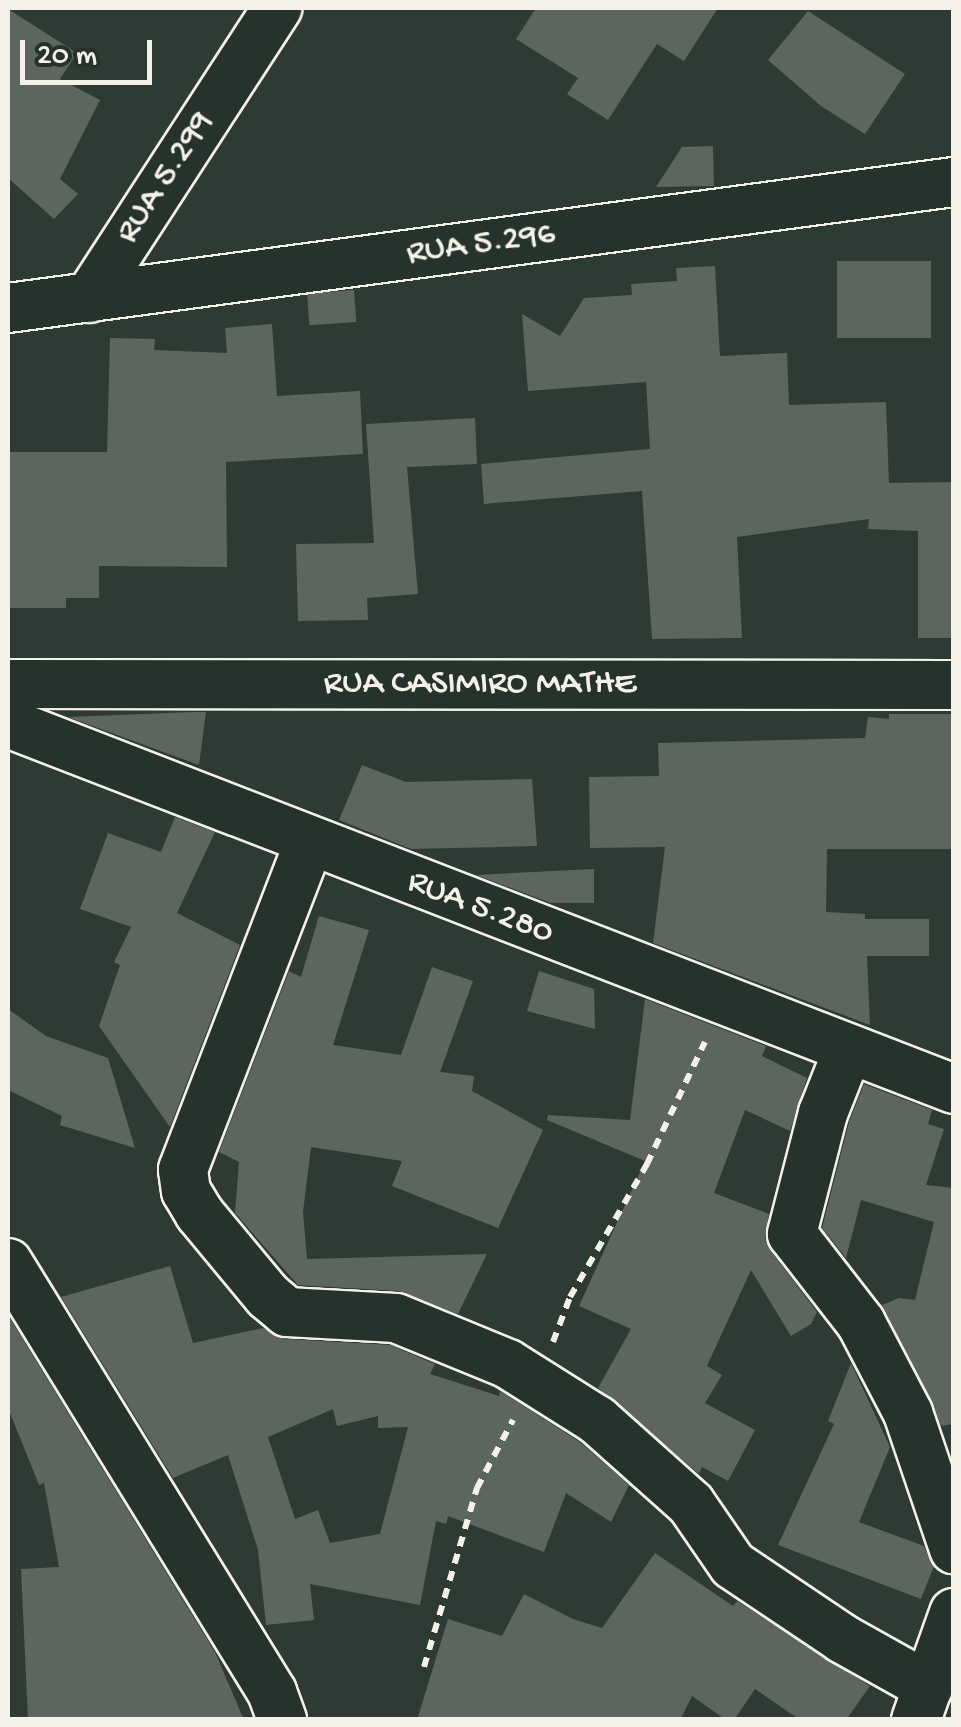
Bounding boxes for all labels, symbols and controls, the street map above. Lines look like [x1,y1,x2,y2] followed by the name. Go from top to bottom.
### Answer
[25,20,158,82] scale bar
[37,40,97,75] text: 20 m
[108,104,224,252] street label: RUA 5.299
[404,214,558,276] street label: RUA 5.296
[324,664,636,706] street label: RUA CASIMIRO MATHE
[401,862,559,956] street label: RUA 5.280

